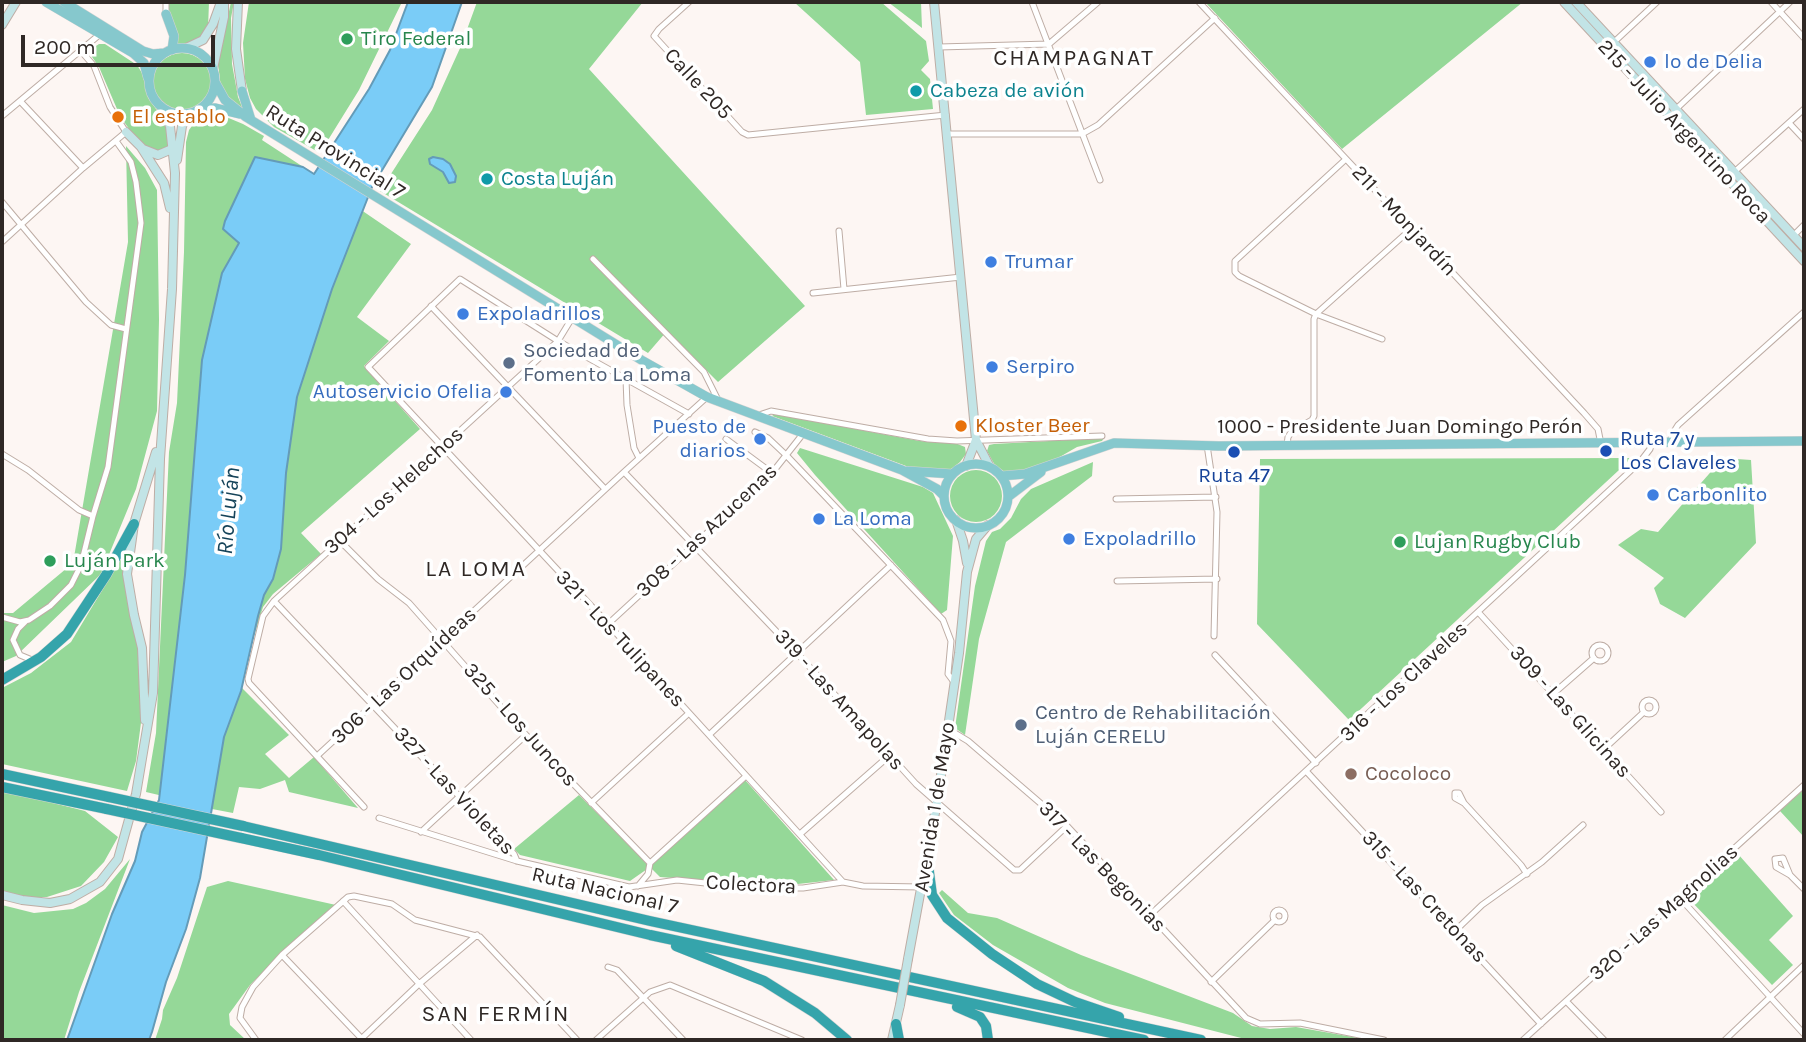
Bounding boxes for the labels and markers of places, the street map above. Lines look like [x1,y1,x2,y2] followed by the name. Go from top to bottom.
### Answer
[361,26,471,52] place label: Tiro Federal
[339,31,355,47] marker: Tiro Federal
[1664,49,1763,75] place label: lo de Delia
[1642,54,1658,70] marker: lo de Delia
[930,78,1085,104] place label: Cabeza de avión
[908,83,924,99] marker: Cabeza de avión
[132,104,226,130] place label: El establo
[110,109,126,125] marker: El establo
[501,166,614,192] place label: Costa Luján
[479,171,495,187] marker: Costa Luján
[1005,249,1073,275] place label: Trumar
[983,254,999,270] marker: Trumar
[477,301,601,327] place label: Expoladrillos
[455,306,471,322] marker: Expoladrillos
[523,338,691,388] place label: Sociedad de Fomento La Loma
[1006,354,1075,380] place label: Serpiro
[501,355,517,371] marker: Sociedad de Fomento La Loma
[984,359,1000,375] marker: Serpiro
[313,379,492,405] place label: Autoservicio Ofelia
[498,384,514,400] marker: Autoservicio Ofelia
[975,413,1090,439] place label: Kloster Beer
[652,414,746,464] place label: Puesto de diarios
[953,418,969,434] marker: Kloster Beer
[1620,426,1737,476] place label: Ruta 7 y Los Claveles
[752,431,768,447] marker: Puesto de diarios
[1598,443,1614,459] marker: Ruta 7 y Los Claveles
[1226,444,1242,460] marker: Ruta 47
[1198,463,1270,489] place label: Ruta 47
[1667,482,1767,508] place label: Carbonlito
[1645,487,1661,503] marker: Carbonlito
[833,506,912,532] place label: La Loma
[811,511,827,527] marker: La Loma
[1083,526,1196,552] place label: Expoladrillo
[1414,529,1581,555] place label: Lujan Rugby Club
[1061,531,1077,547] marker: Expoladrillo
[1392,534,1408,550] marker: Lujan Rugby Club
[64,548,165,574] place label: Luján Park
[42,553,58,569] marker: Luján Park
[1035,700,1271,750] place label: Centro de Rehabilitación Luján CERELU
[1013,717,1029,733] marker: Centro de Rehabilitación Luján CERELU
[1365,761,1451,787] place label: Cocoloco
[1343,766,1359,782] marker: Cocoloco

